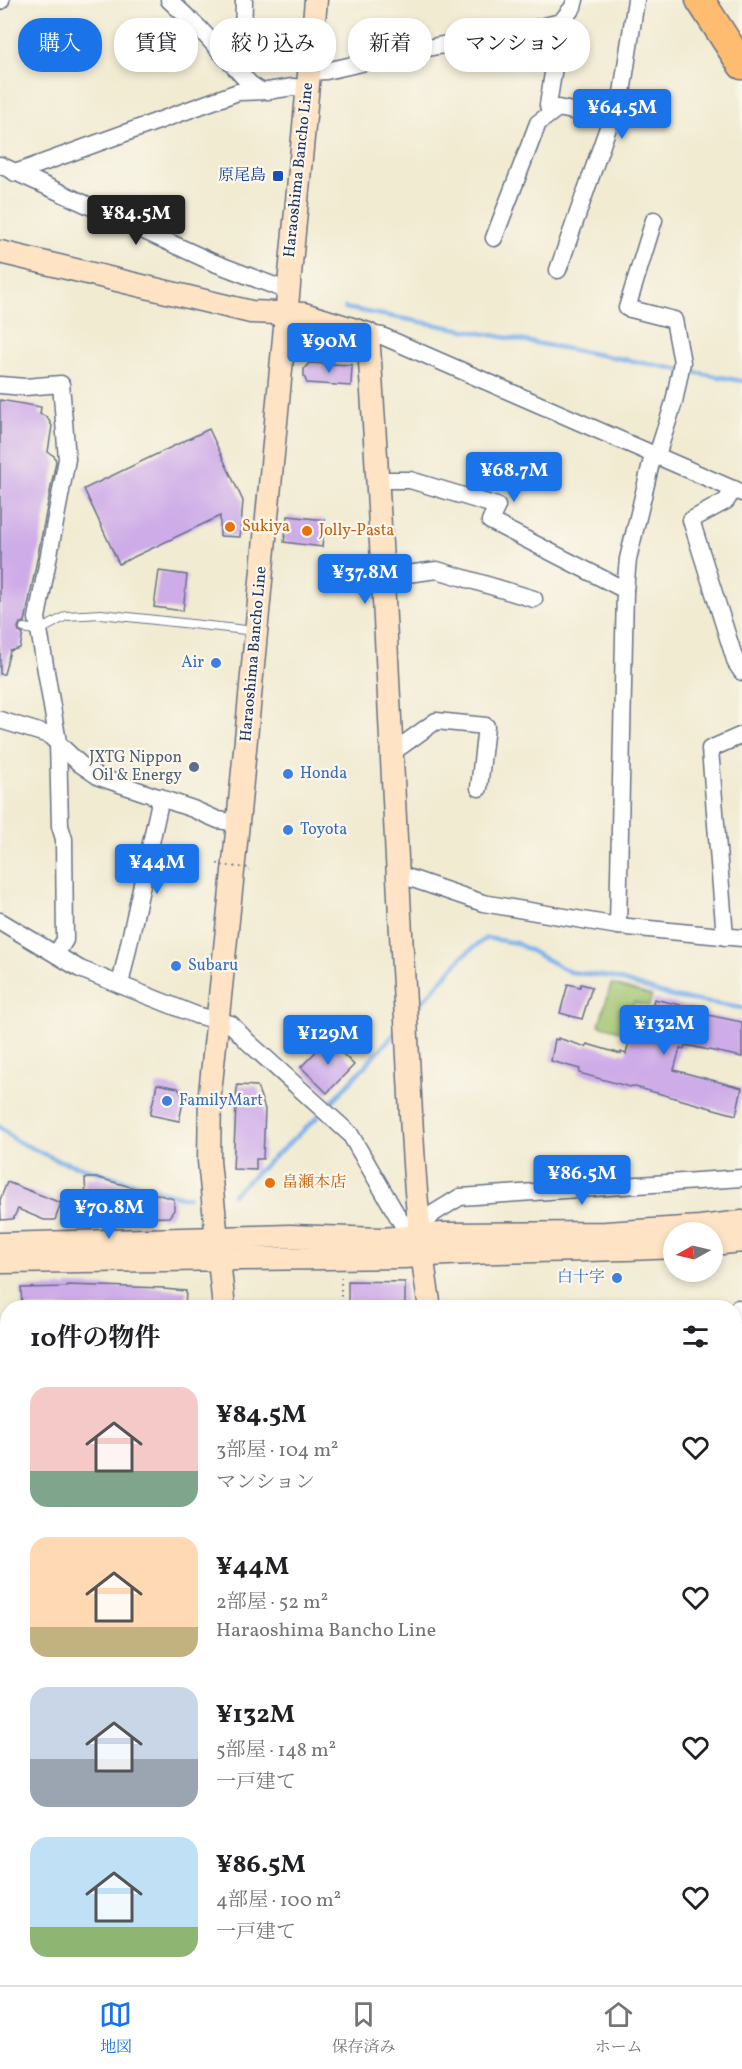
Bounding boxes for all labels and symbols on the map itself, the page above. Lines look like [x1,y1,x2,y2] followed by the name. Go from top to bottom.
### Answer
[279,81,319,259] street label: Haraoshima Bancho Line
[573,89,671,140] pin: ¥64.5M
[218,165,266,187] place label: 原尾島
[271,169,285,183] marker: 原尾島
[87,195,185,246] pin: ¥84.5M
[293,323,365,374] pin: ¥90M
[465,452,563,503] pin: ¥68.7M
[242,516,290,538] place label: Sukiya
[223,520,237,534] marker: Sukiya
[319,520,394,542] place label: Jolly-Pasta
[300,524,314,538] marker: Jolly-Pasta
[316,554,414,605] pin: ¥37.8M
[235,565,273,743] street label: Haraoshima Bancho Line
[181,652,204,674] place label: Air
[209,656,223,670] marker: Air
[89,747,182,787] place label: JXTG Nippon Oil & Energy
[187,760,201,774] marker: JXTG Nippon Oil & Energy
[300,763,347,785] place label: Honda
[281,767,295,781] marker: Honda
[300,819,347,841] place label: Toyota
[281,823,295,837] marker: Toyota
[121,844,193,895] pin: ¥44M
[188,955,238,977] place label: Subaru
[169,959,183,973] marker: Subaru
[622,1005,706,1056] pin: ¥132M
[286,1015,370,1066] pin: ¥129M
[179,1090,263,1112] place label: FamilyMart
[160,1094,174,1108] marker: FamilyMart
[533,1155,631,1206] pin: ¥86.5M
[282,1172,346,1194] place label: 畠瀬本店
[263,1176,277,1190] marker: 畠瀬本店
[60,1189,158,1240] pin: ¥70.8M
[663,1222,723,1282] north arrow
[557,1267,605,1289] place label: 白十字
[610,1271,624,1285] marker: 白十字

